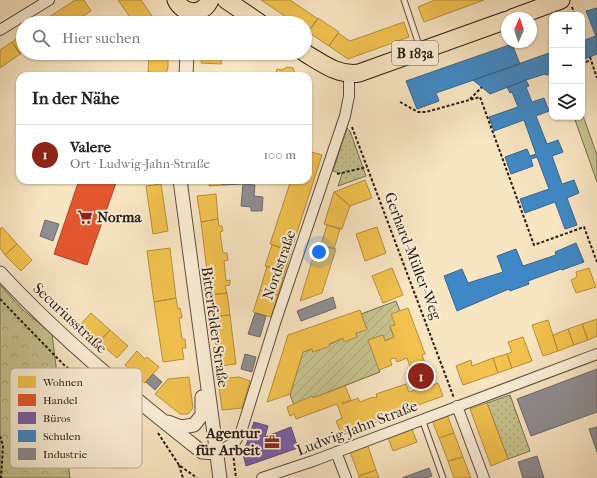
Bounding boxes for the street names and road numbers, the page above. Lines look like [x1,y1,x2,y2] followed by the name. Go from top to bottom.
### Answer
[392,41,438,65] road number: B 183a
[380,190,446,323] street label: Gerhard-Müller-Weg
[259,227,300,302] street label: Nordstraße
[198,265,232,389] street label: Bitterfelder Straße
[29,279,111,357] street label: Securiusstraße
[294,396,421,459] street label: Ludwig-Jahn-Straße

